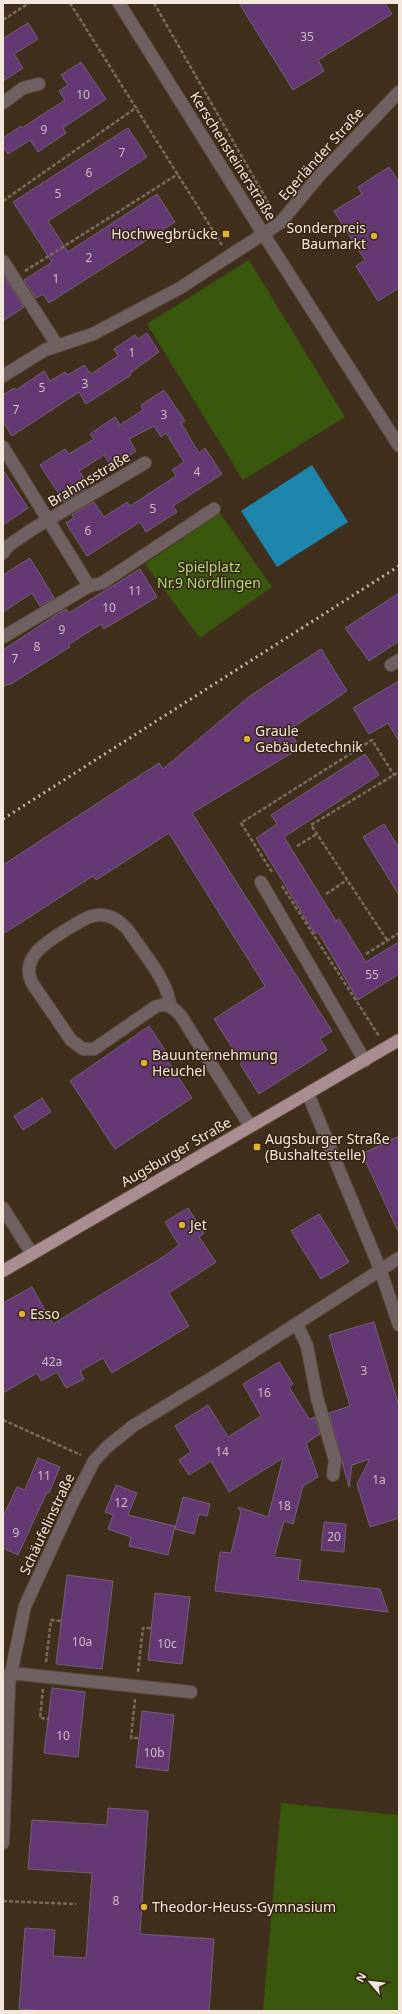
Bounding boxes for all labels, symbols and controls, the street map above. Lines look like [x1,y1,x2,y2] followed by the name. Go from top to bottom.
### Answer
[300,28,314,45] house number: 35
[76,86,90,103] house number: 10
[186,88,281,224] street label: Kerschensteinerstraße
[274,103,368,204] street label: Egerländer Straße
[41,121,48,138] house number: 9
[119,144,126,161] house number: 7
[86,164,93,181] house number: 6
[55,185,62,202] house number: 5
[287,218,366,253] place label: Sonderpreis Baumarkt
[111,224,218,243] place label: Hochwegbrücke
[221,229,231,239] marker: Hochwegbrücke
[369,231,379,241] marker: Sonderpreis Baumarkt
[86,249,93,266] house number: 2
[53,270,59,287] house number: 1
[129,344,135,361] house number: 1
[82,375,89,392] house number: 3
[39,379,46,396] house number: 5
[13,401,20,418] house number: 7
[161,406,168,423] house number: 3
[44,446,133,511] street label: Brahmsstraße
[194,463,201,480] house number: 4
[150,500,157,517] house number: 5
[85,522,92,539] house number: 6
[157,557,261,592] park label: Spielplatz Nr.9 Nördlingen
[128,582,142,599] house number: 11
[102,599,116,616] house number: 10
[59,621,66,638] house number: 9
[34,638,41,655] house number: 8
[12,650,19,667] house number: 7
[255,721,363,756] place label: Graule Gebäudetechnik
[242,734,252,744] marker: Graule Gebäudetechnik
[365,966,379,983] house number: 55
[152,1045,278,1080] place label: Bauunternehmung Heuchel
[139,1058,149,1068] marker: Bauunternehmung Heuchel
[117,1112,235,1191] street label: Augsburger Straße
[265,1129,390,1164] place label: Augsburger Straße (Bushaltestelle)
[252,1142,262,1152] marker: Augsburger Straße (Bushaltestelle)
[188,1215,207,1234] place label: Jet
[177,1220,187,1230] marker: Jet
[30,1304,60,1323] place label: Esso
[17,1309,27,1319] marker: Esso
[42,1353,62,1370] house number: 42a
[361,1362,368,1379] house number: 3
[257,1384,271,1401] house number: 16
[215,1443,229,1460] house number: 14
[37,1467,51,1484] house number: 11
[15,1470,78,1578] street label: Schäufelinstraße
[372,1471,386,1488] house number: 1a
[114,1494,128,1511] house number: 12
[277,1497,291,1514] house number: 18
[13,1524,20,1541] house number: 9
[327,1528,341,1545] house number: 20
[72,1633,92,1650] house number: 10a
[157,1635,177,1652] house number: 10c
[56,1727,70,1744] house number: 10
[143,1744,165,1761] house number: 10b
[113,1892,120,1909] house number: 8
[152,1897,336,1916] place label: Theodor-Heuss-Gymnasium
[139,1902,149,1912] marker: Theodor-Heuss-Gymnasium
[350,1962,390,2002] north arrow
[352,1970,369,1985] text: N

